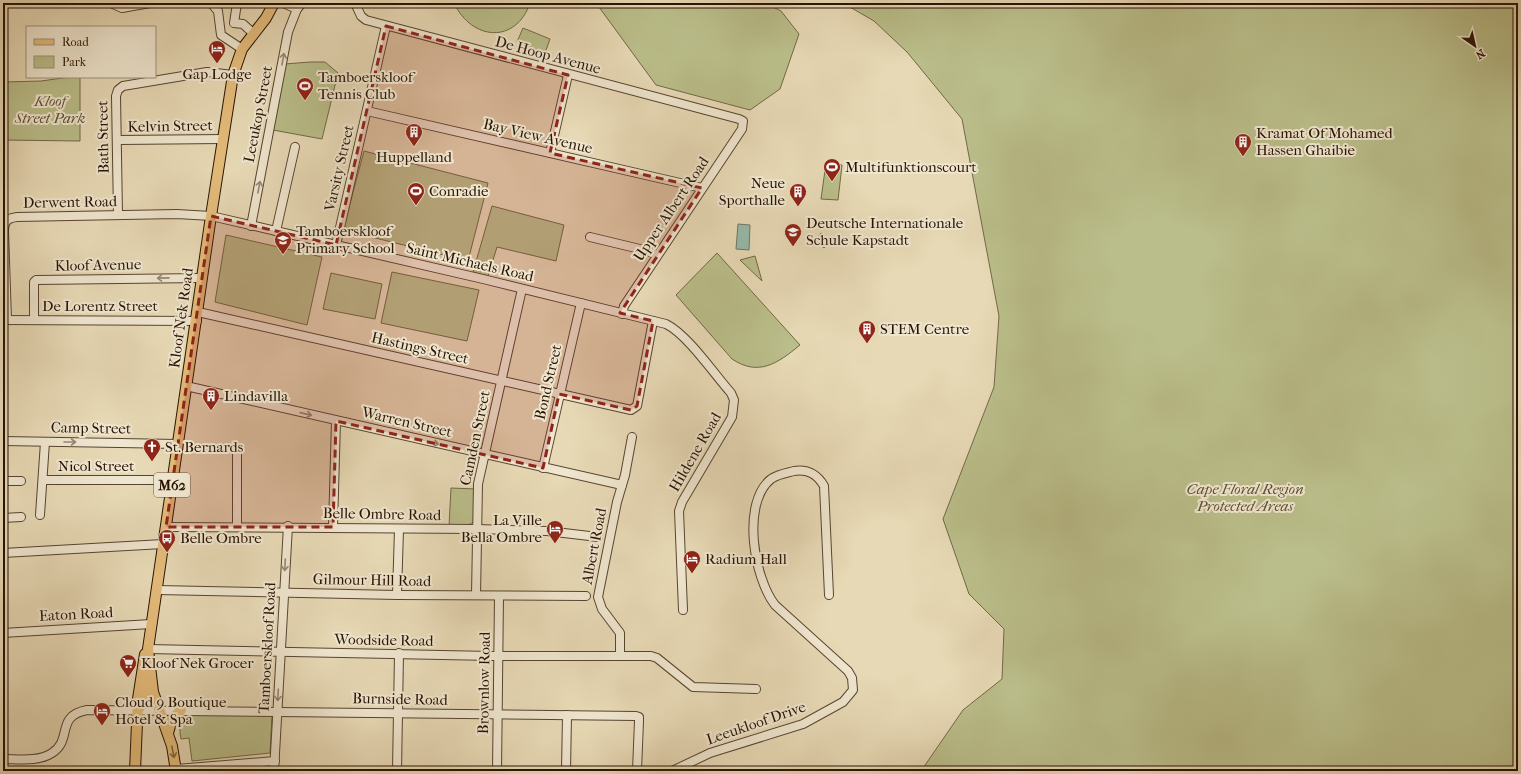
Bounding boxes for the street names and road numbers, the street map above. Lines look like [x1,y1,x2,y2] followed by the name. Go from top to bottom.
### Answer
[493,32,603,78] street label: De Hoop Avenue
[240,63,276,164] street label: Leeukop Street
[93,100,113,174] street label: Bath Street
[482,115,595,157] street label: Bay View Avenue
[127,116,214,136] street label: Kelvin Street
[320,122,358,214] street label: Varsity Street
[629,153,713,265] street label: Upper Albert Road
[23,192,118,212] street label: Derwent Road
[405,239,536,286] street label: Saint Michaels Road
[55,255,142,275] street label: Kloof Avenue
[165,266,197,369] street label: Kloof Nek Road
[42,297,159,315] street label: De Lorentz Street
[370,328,471,368] street label: Hastings Street
[531,342,566,421] street label: Bond Street
[456,388,494,487] street label: Camden Street
[359,403,455,441] street label: Warren Street
[665,408,725,495] street label: Hildene Road
[51,418,132,438] street label: Camp Street
[58,457,135,475] street label: Nicol Street
[154,473,190,497] road number: M62
[323,504,442,524] street label: Belle Ombre Road
[578,505,610,587] street label: Albert Road
[313,570,432,590] street label: Gilmour Hill Road
[255,581,279,714] street label: Tamboerskloof Road
[38,603,114,625] street label: Eaton Road
[333,630,435,650] street label: Woodside Road
[474,631,494,734] street label: Brownlow Road
[352,689,449,709] street label: Burnside Road
[704,697,809,748] street label: Leeukloof Drive

